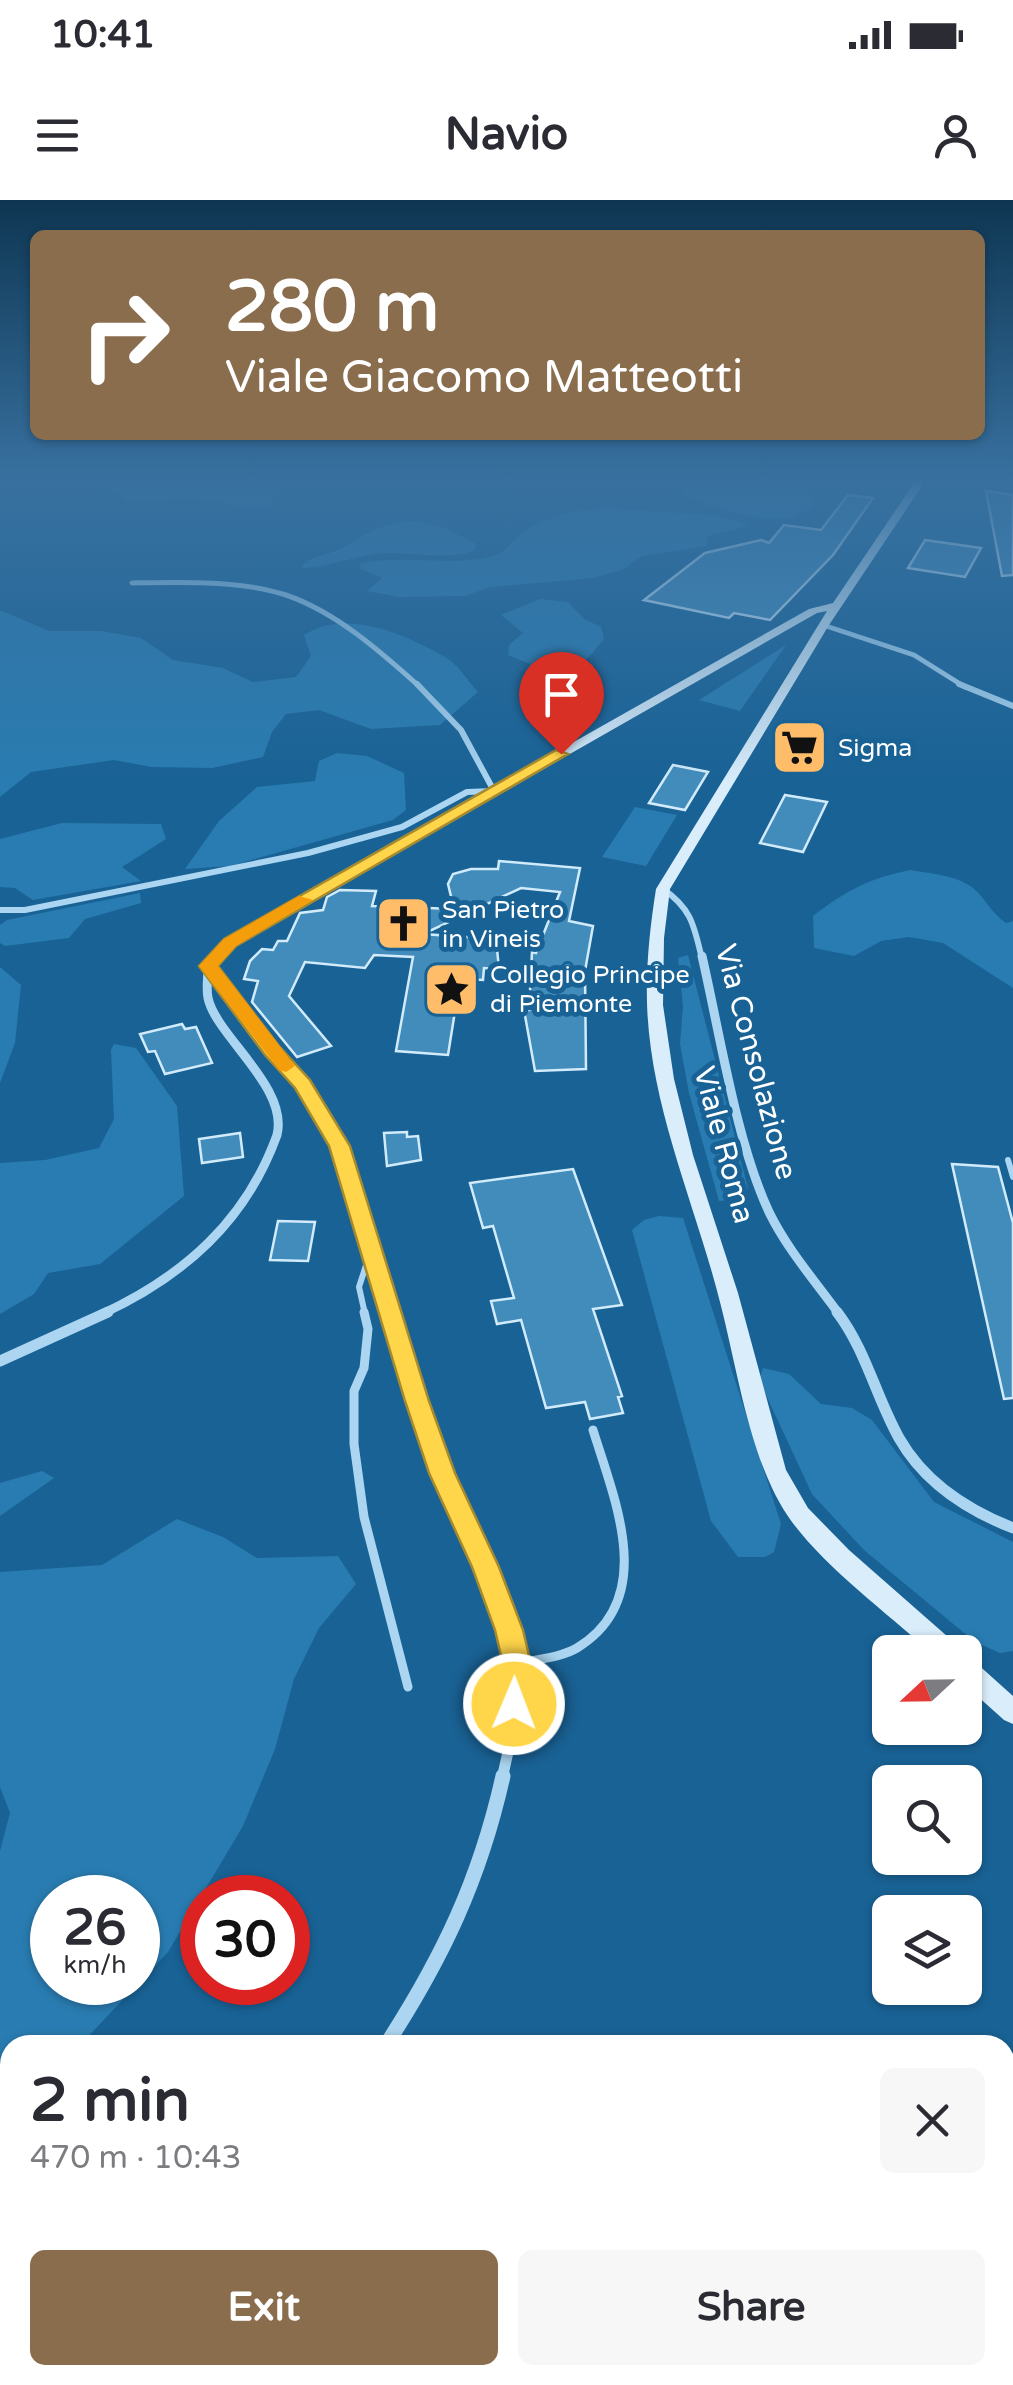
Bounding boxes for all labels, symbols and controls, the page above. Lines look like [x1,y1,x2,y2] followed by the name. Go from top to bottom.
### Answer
[50,12,155,58] text: 10:41
[30,108,85,163] icon: menu
[445,108,568,162] text: Navio
[928,108,983,163] icon: person
[225,266,439,350] text: 280 m
[60,270,190,400] icon: right
[225,351,743,405] text: Viale Giacomo Matteotti
[519,652,604,755] pin
[534,667,589,722] icon: arrive
[769,718,829,778] supermarket icon: Sigma
[838,733,912,763] place label: Sigma
[373,894,433,954] church icon: San Pietro in Vineis
[442,895,564,954] place label: San Pietro in Vineis
[707,940,805,1184] street label: Via Consolazione
[421,959,481,1019] place icon: Collegio Principe di Piemonte
[490,960,690,1019] place label: Collegio Principe di Piemonte
[685,1062,763,1228] street label: Viale Roma
[872,1635,982,1745] north arrow
[872,1635,982,2005] map controls
[462,1652,566,1756] position arrow
[872,1765,982,1875] button: search
[180,1875,310,2005] speed limit sign: 30
[872,1895,982,2005] button: layers
[64,1898,126,1958] text: 26
[64,1950,126,1980] text: km/h
[30,2065,190,2137] text: 2 min
[880,2068,985,2173] button: close
[30,2139,242,2177] text: 470 m · 10:43
[30,2250,498,2365] button: Exit
[518,2250,985,2365] button: Share

